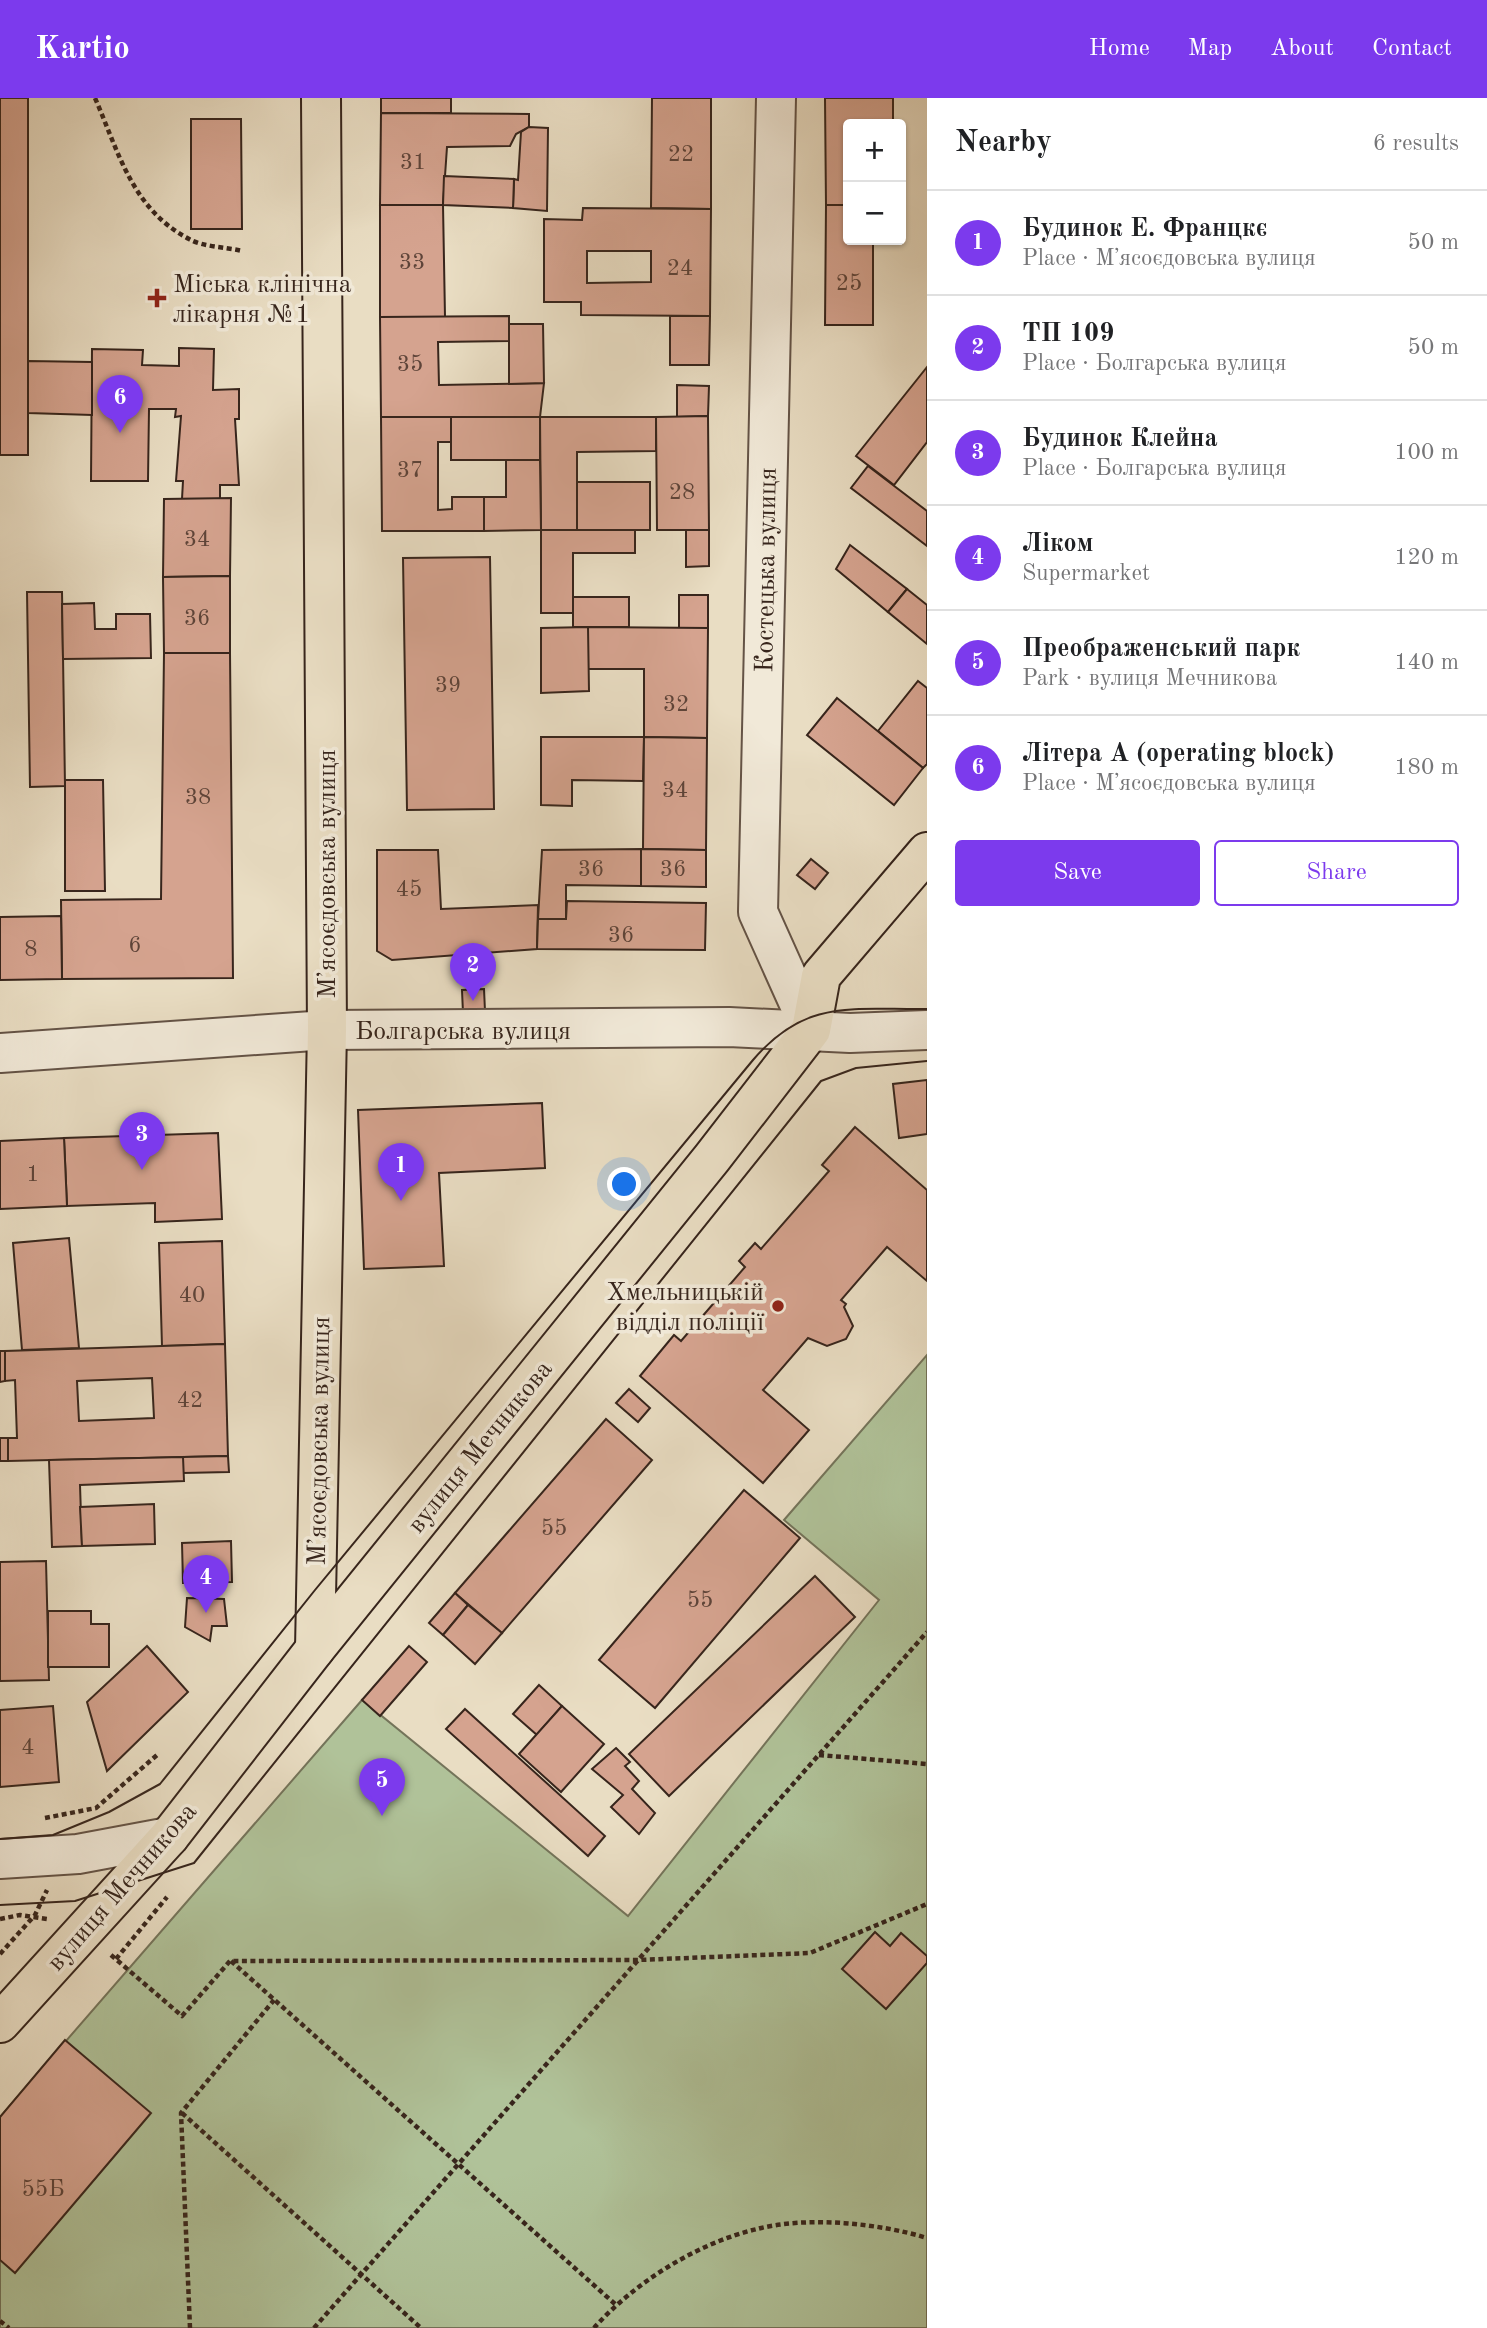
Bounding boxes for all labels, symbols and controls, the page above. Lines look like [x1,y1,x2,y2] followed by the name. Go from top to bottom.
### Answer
[35,33,130,66] text: Kartio
[1089,37,1150,61] text: Home
[1188,37,1232,61] text: Map
[1270,37,1334,61] text: About
[1372,37,1452,61] text: Contact
[843,119,906,245] map controls
[843,119,906,182] button: +
[955,128,1052,158] text: Nearby
[1373,132,1459,155] text: 6 results
[668,143,694,166] house number: 22
[400,151,426,174] house number: 31
[843,182,906,245] button: −
[1022,216,1267,242] text: Будинок Е. Францкє
[971,231,985,254] text: 1
[1408,231,1459,254] text: 50 m
[1022,247,1316,270] text: Place · Мʼясоєдовська вулиця
[399,251,425,274] house number: 33
[667,257,693,280] house number: 24
[173,272,352,328] place label: Міська клінічна лікарня №1
[836,272,862,295] house number: 25
[147,288,167,308] marker: Міська клінічна лікарня №1
[1022,321,1114,347] text: ТП 109
[971,336,985,359] text: 2
[1408,336,1459,359] text: 50 m
[1022,352,1286,375] text: Place · Болгарська вулиця
[397,353,423,376] house number: 35
[97,375,143,433] pin: 6
[1022,426,1218,452] text: Будинок Клейна
[971,441,985,464] text: 3
[1394,441,1459,464] text: 100 m
[1022,457,1286,480] text: Place · Болгарська вулиця
[397,459,423,482] house number: 37
[752,467,782,673] street label: Костецька вулиця
[669,481,695,504] house number: 28
[184,528,210,551] house number: 34
[1022,531,1093,557] text: Ліком
[971,546,985,569] text: 4
[1394,546,1459,569] text: 120 m
[1022,562,1150,585] text: Supermarket
[184,607,210,630] house number: 36
[1022,636,1300,662] text: Преображенський парк
[971,651,985,674] text: 5
[1394,651,1459,674] text: 140 m
[1022,667,1277,690] text: Park · вулиця Мечникова
[435,674,461,697] house number: 39
[663,693,689,716] house number: 32
[1022,741,1334,767] text: Літера А (operating block)
[315,749,341,999] street label: Мʼясоєдовська вулиця
[971,756,985,779] text: 6
[1394,756,1459,779] text: 180 m
[1022,772,1316,795] text: Place · Мʼясоєдовська вулиця
[662,779,688,802] house number: 34
[185,786,211,809] house number: 38
[955,840,1200,906] button: Save
[1214,840,1459,906] button: Share
[578,858,604,881] house number: 36
[660,858,686,881] house number: 36
[396,878,422,901] house number: 45
[608,924,634,947] house number: 36
[128,934,142,957] house number: 6
[24,938,38,961] house number: 8
[450,943,496,1001] pin: 2
[355,1019,571,1045] street label: Болгарська вулиця
[119,1112,165,1170] pin: 3
[378,1143,424,1201] pin: 1
[26,1163,40,1186] house number: 1
[607,1167,641,1201] your location
[606,1280,765,1336] place label: Хмельницькій відділ поліції
[179,1284,205,1307] house number: 40
[770,1298,786,1314] marker: Хмельницькій відділ поліції
[305,1316,335,1566] street label: Мʼясоєдовська вулиця
[403,1356,558,1538] street label: вулиця Мечникова
[177,1389,203,1412] house number: 42
[541,1517,567,1540] house number: 55
[183,1555,229,1613] pin: 4
[687,1589,713,1612] house number: 55
[21,1736,35,1759] house number: 4
[359,1758,405,1816] pin: 5
[43,1798,202,1976] street label: вулиця Мечникова
[22,2178,64,2201] house number: 55Б

